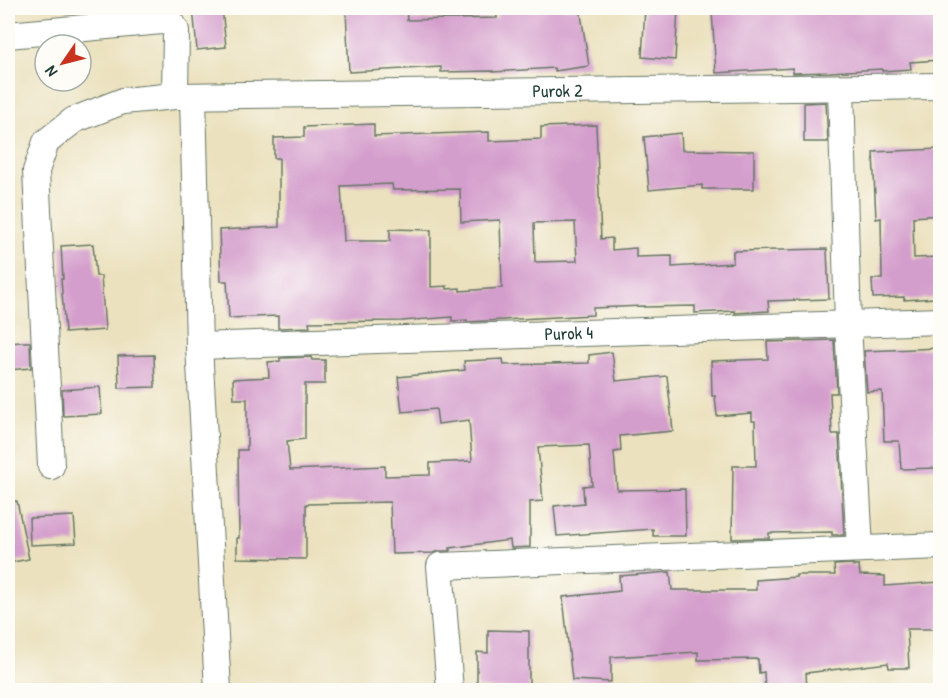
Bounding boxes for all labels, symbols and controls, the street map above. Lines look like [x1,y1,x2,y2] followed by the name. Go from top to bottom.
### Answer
[33,33,93,93] north arrow
[39,61,62,81] text: N
[532,78,583,103] street label: Purok 2
[544,320,594,346] street label: Purok 4

